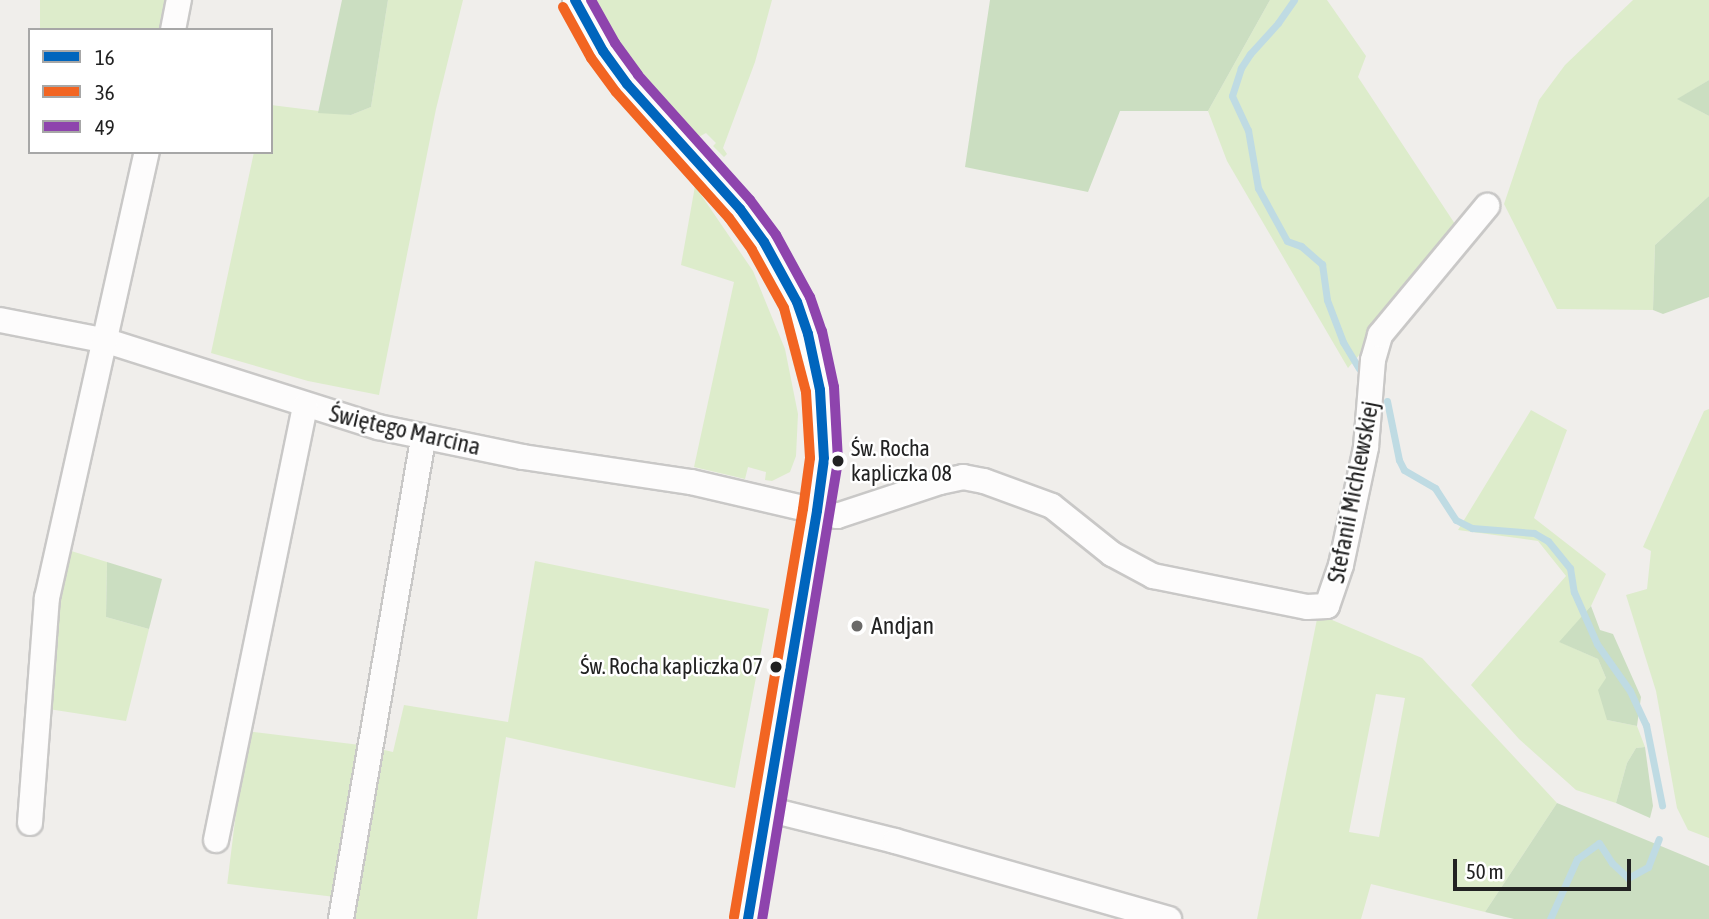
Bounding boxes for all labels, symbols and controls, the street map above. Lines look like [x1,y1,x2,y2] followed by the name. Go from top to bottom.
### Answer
[28,28,273,154] legend
[95,45,115,69] text: 16
[95,80,115,104] text: 36
[95,115,115,139] text: 49
[327,399,483,461] street label: Świętego Marcina
[1321,399,1385,585] street label: Stefanii Michlewskiej
[851,435,952,486] place label: Św. Rocha kapliczka 08
[831,454,845,468] marker: Św. Rocha kapliczka 08
[871,612,934,640] place label: Andjan
[849,618,865,634] marker: Andjan
[580,654,763,680] place label: Św. Rocha kapliczka 07
[769,660,783,674] marker: Św. Rocha kapliczka 07
[1457,846,1636,890] scale bar
[1466,859,1504,883] text: 50 m

